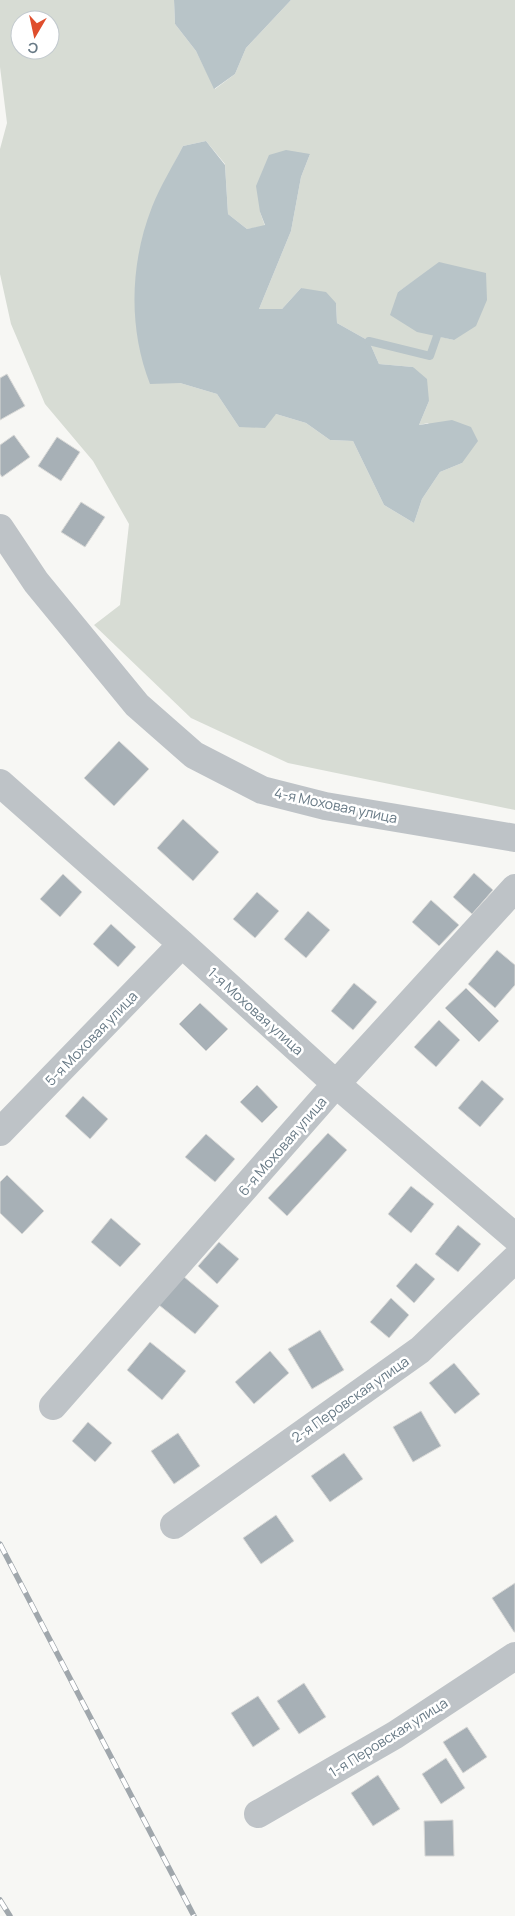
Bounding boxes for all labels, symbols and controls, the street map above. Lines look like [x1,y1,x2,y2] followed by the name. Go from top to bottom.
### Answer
[10,10,60,60] north arrow
[26,38,39,59] text: С
[273,783,399,827] street label: 4-я Моховая улица
[204,963,308,1059] street label: 1-я Моховая улица
[41,986,141,1090] street label: 5-я Моховая улица
[234,1092,330,1200] street label: 6-я Моховая улица
[288,1351,412,1447] street label: 2-я Перовская улица
[325,1693,451,1781] street label: 1-я Перовская улица

